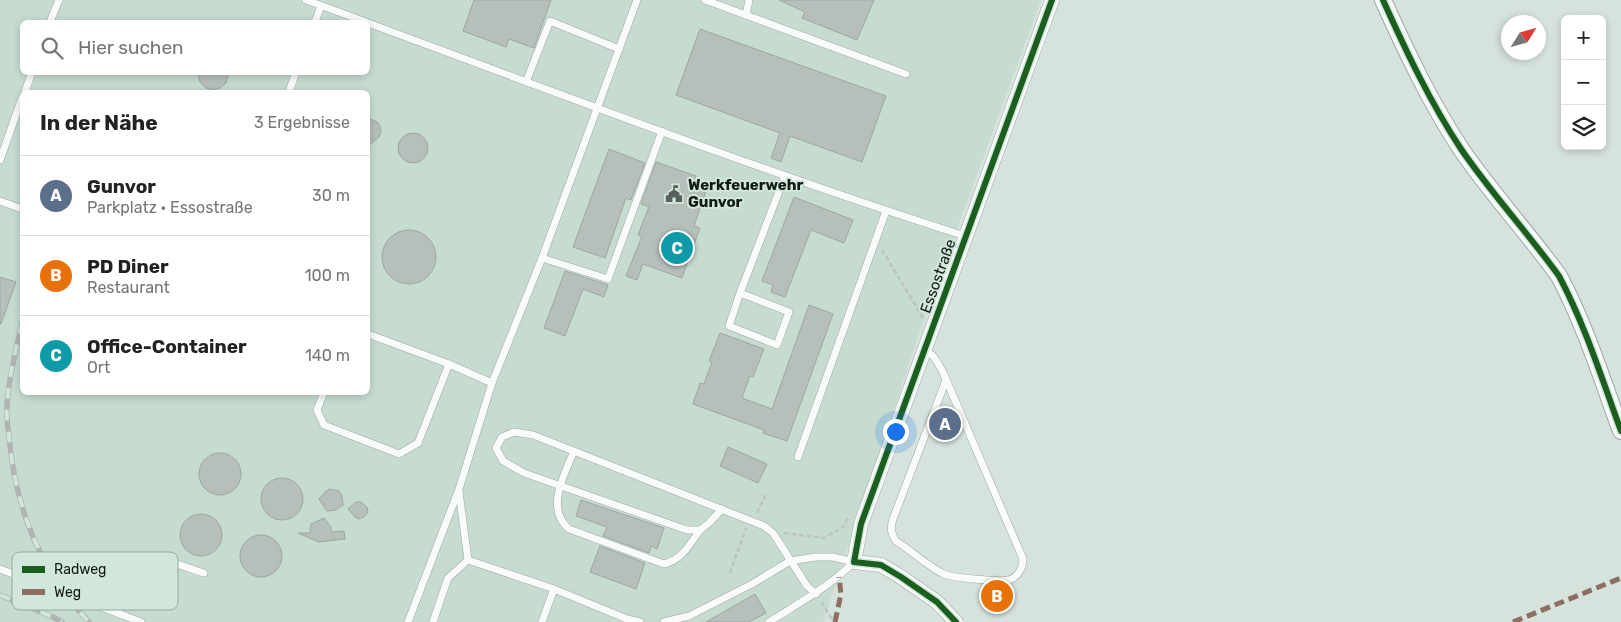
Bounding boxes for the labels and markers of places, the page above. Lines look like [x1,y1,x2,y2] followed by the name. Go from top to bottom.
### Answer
[688,176,803,211] place label: Werkfeuerwehr Gunvor
[664,184,684,204] public building icon: Werkfeuerwehr Gunvor
[661,229,693,267] pin: C
[929,405,961,443] pin: A
[981,577,1013,615] pin: B

